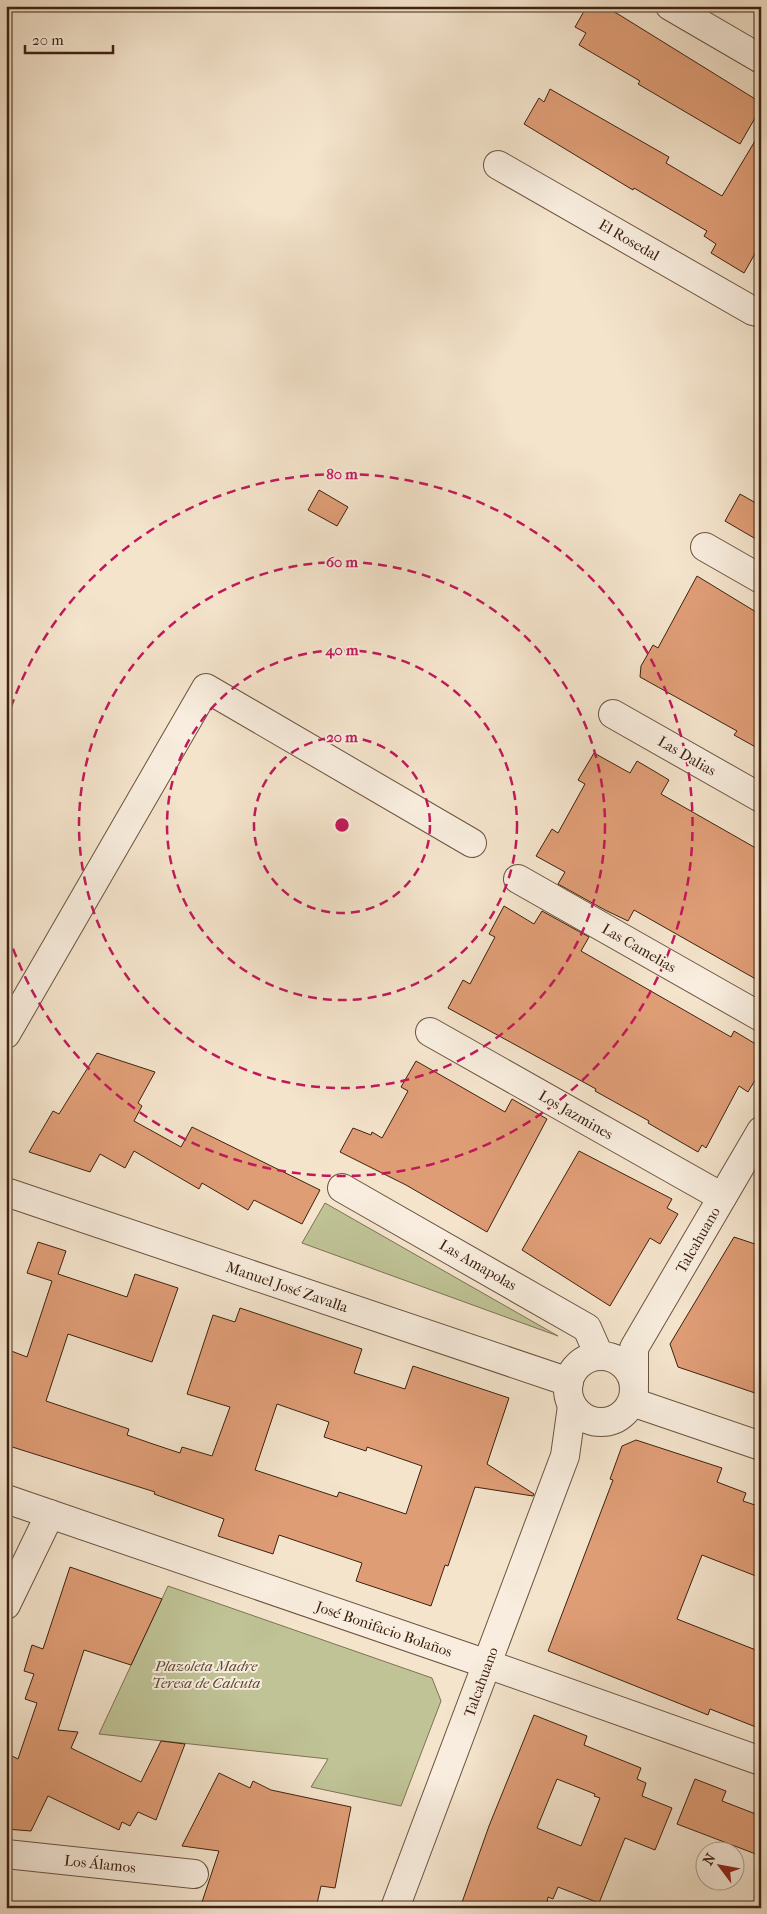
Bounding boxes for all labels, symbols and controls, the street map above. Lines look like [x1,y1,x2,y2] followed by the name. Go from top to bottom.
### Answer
[25,22,112,54] scale bar
[32,31,64,49] text: 20 m
[595,215,663,265] street label: El Rosedal
[326,465,358,483] text: 80 m
[326,553,359,571] text: 60 m
[325,641,359,659] text: 40 m
[326,728,358,746] text: 20 m
[655,732,720,780] street label: Las Dalias
[333,816,351,834] centre of rings
[599,920,680,977] street label: Las Camelias
[536,1086,617,1144] street label: Los Jazmines
[672,1203,724,1276] street label: Talcahuano
[436,1236,520,1295] street label: Las Amapolas
[224,1258,351,1317] street label: Manuel José Zavalla
[312,1597,455,1661] street label: José Bonifacio Bolaños
[460,1644,502,1720] street label: Talcahuano
[152,1657,261,1692] park label: Plazoleta Madre Teresa de Calcuta
[694,1842,744,1892] north arrow
[699,1850,720,1868] text: N
[63,1851,137,1877] street label: Los Álamos

